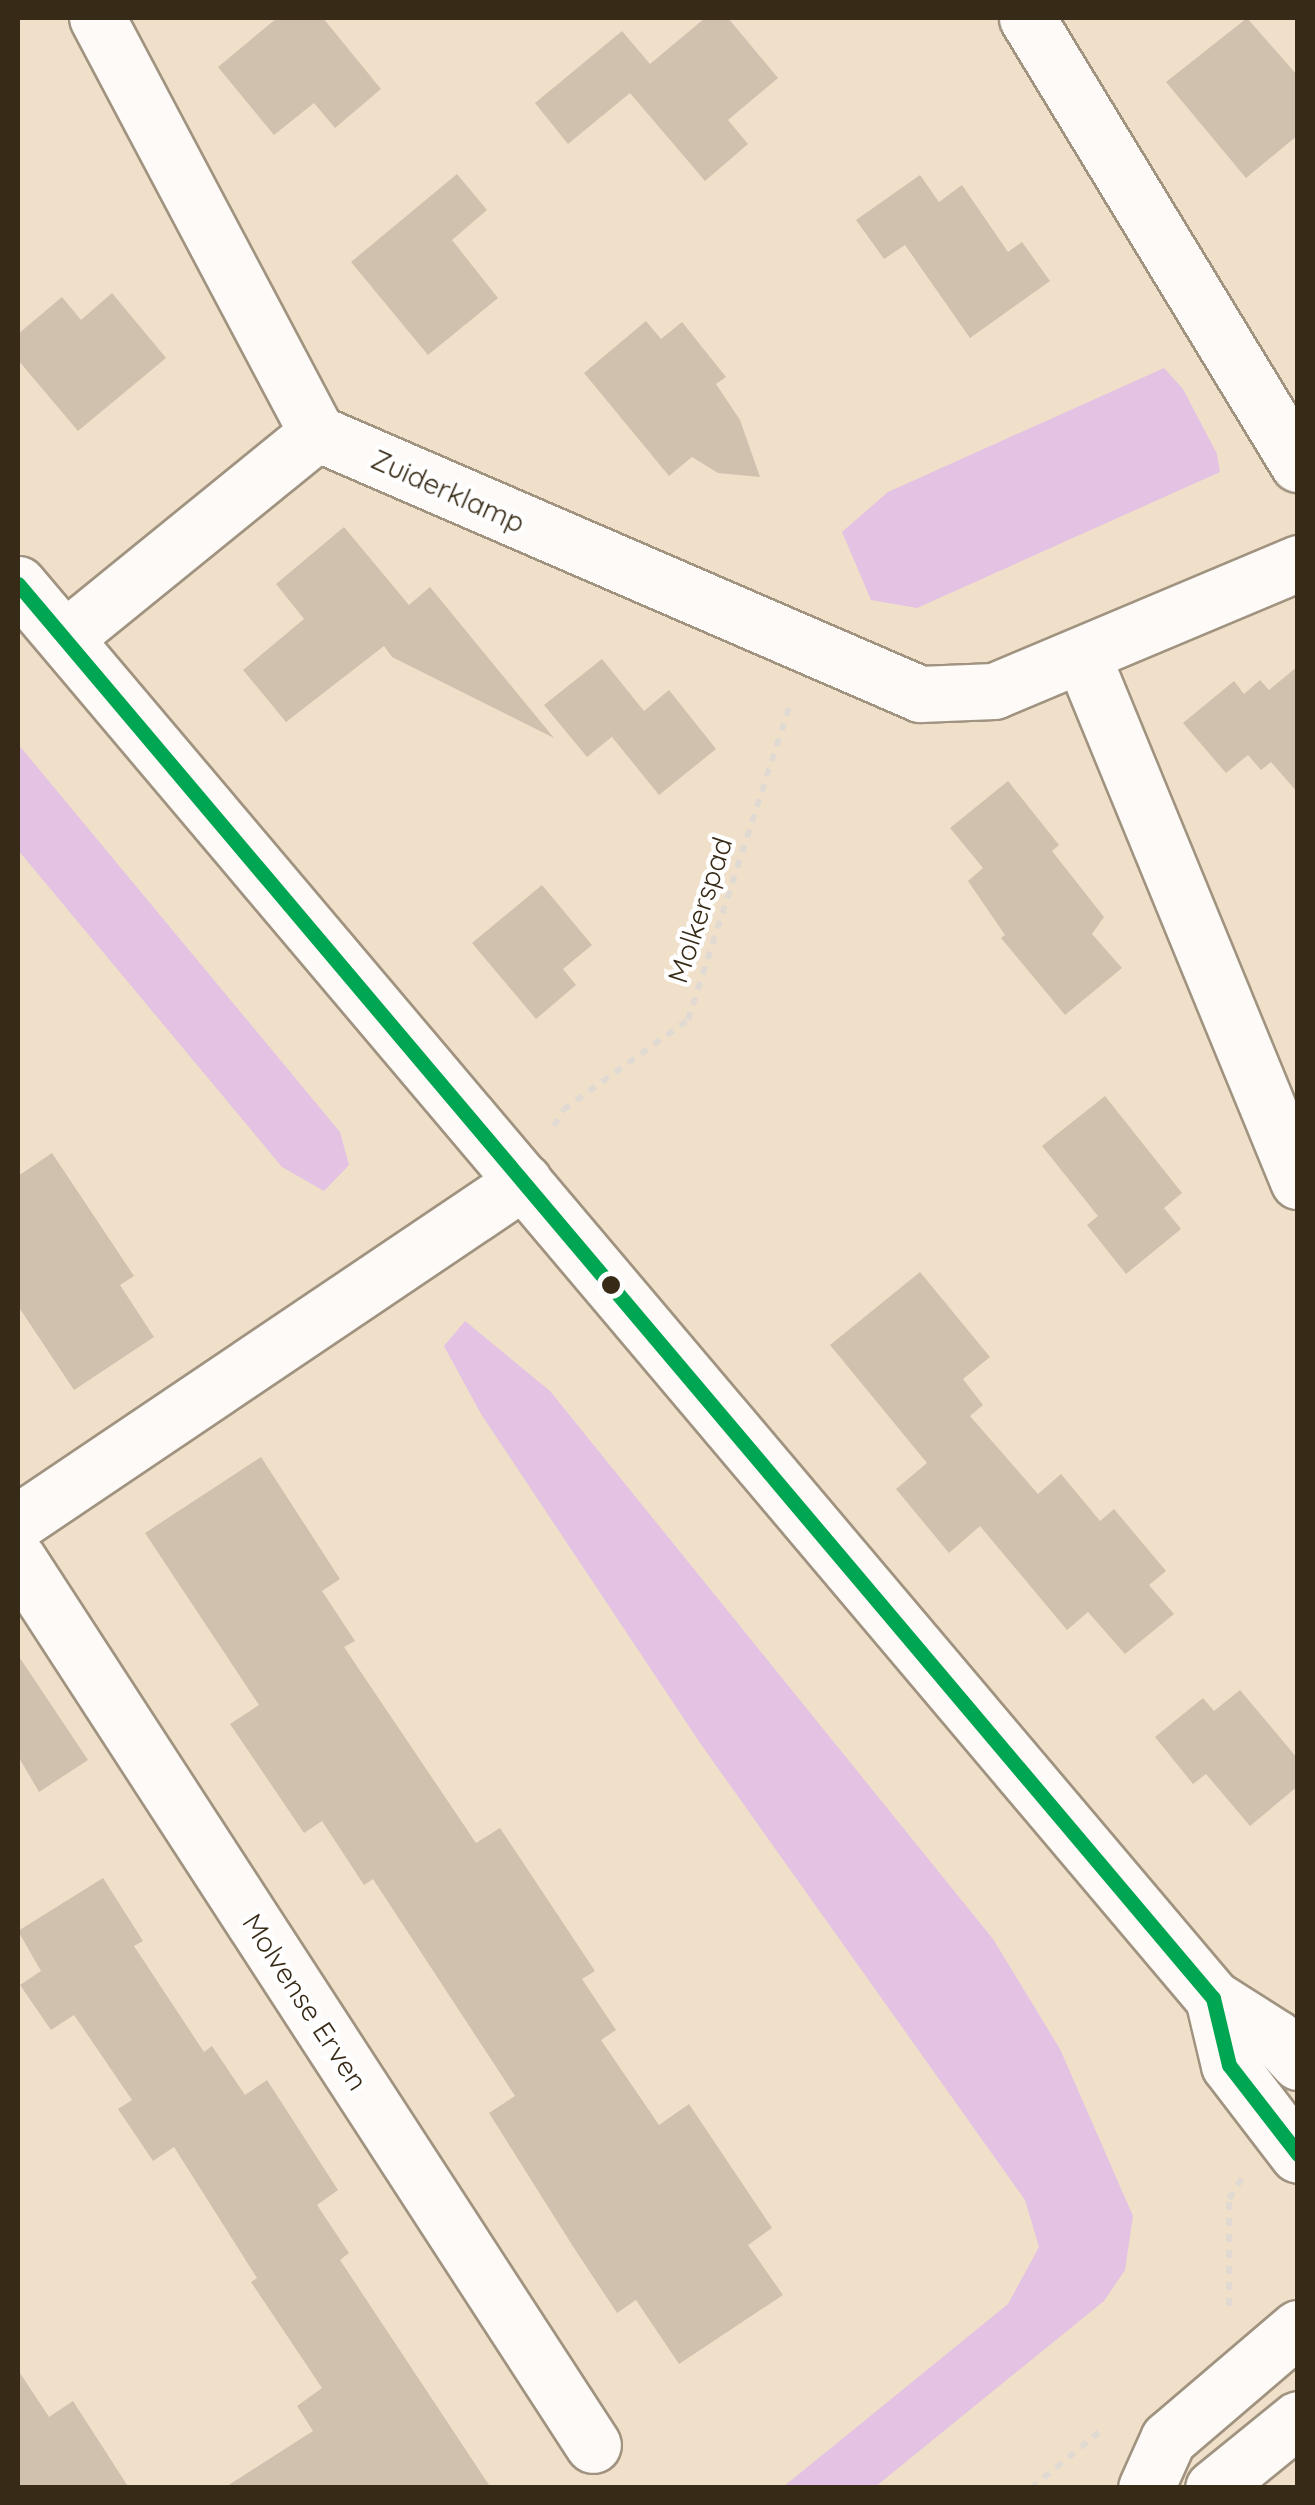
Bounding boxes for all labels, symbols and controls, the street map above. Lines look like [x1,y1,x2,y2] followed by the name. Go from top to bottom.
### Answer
[366,442,530,540] street label: Zuiderklamp
[661,833,739,987] street label: Molkerspad
[601,1275,621,1295] unlabelled marker
[235,1907,375,2097] street label: Molvense Erven

